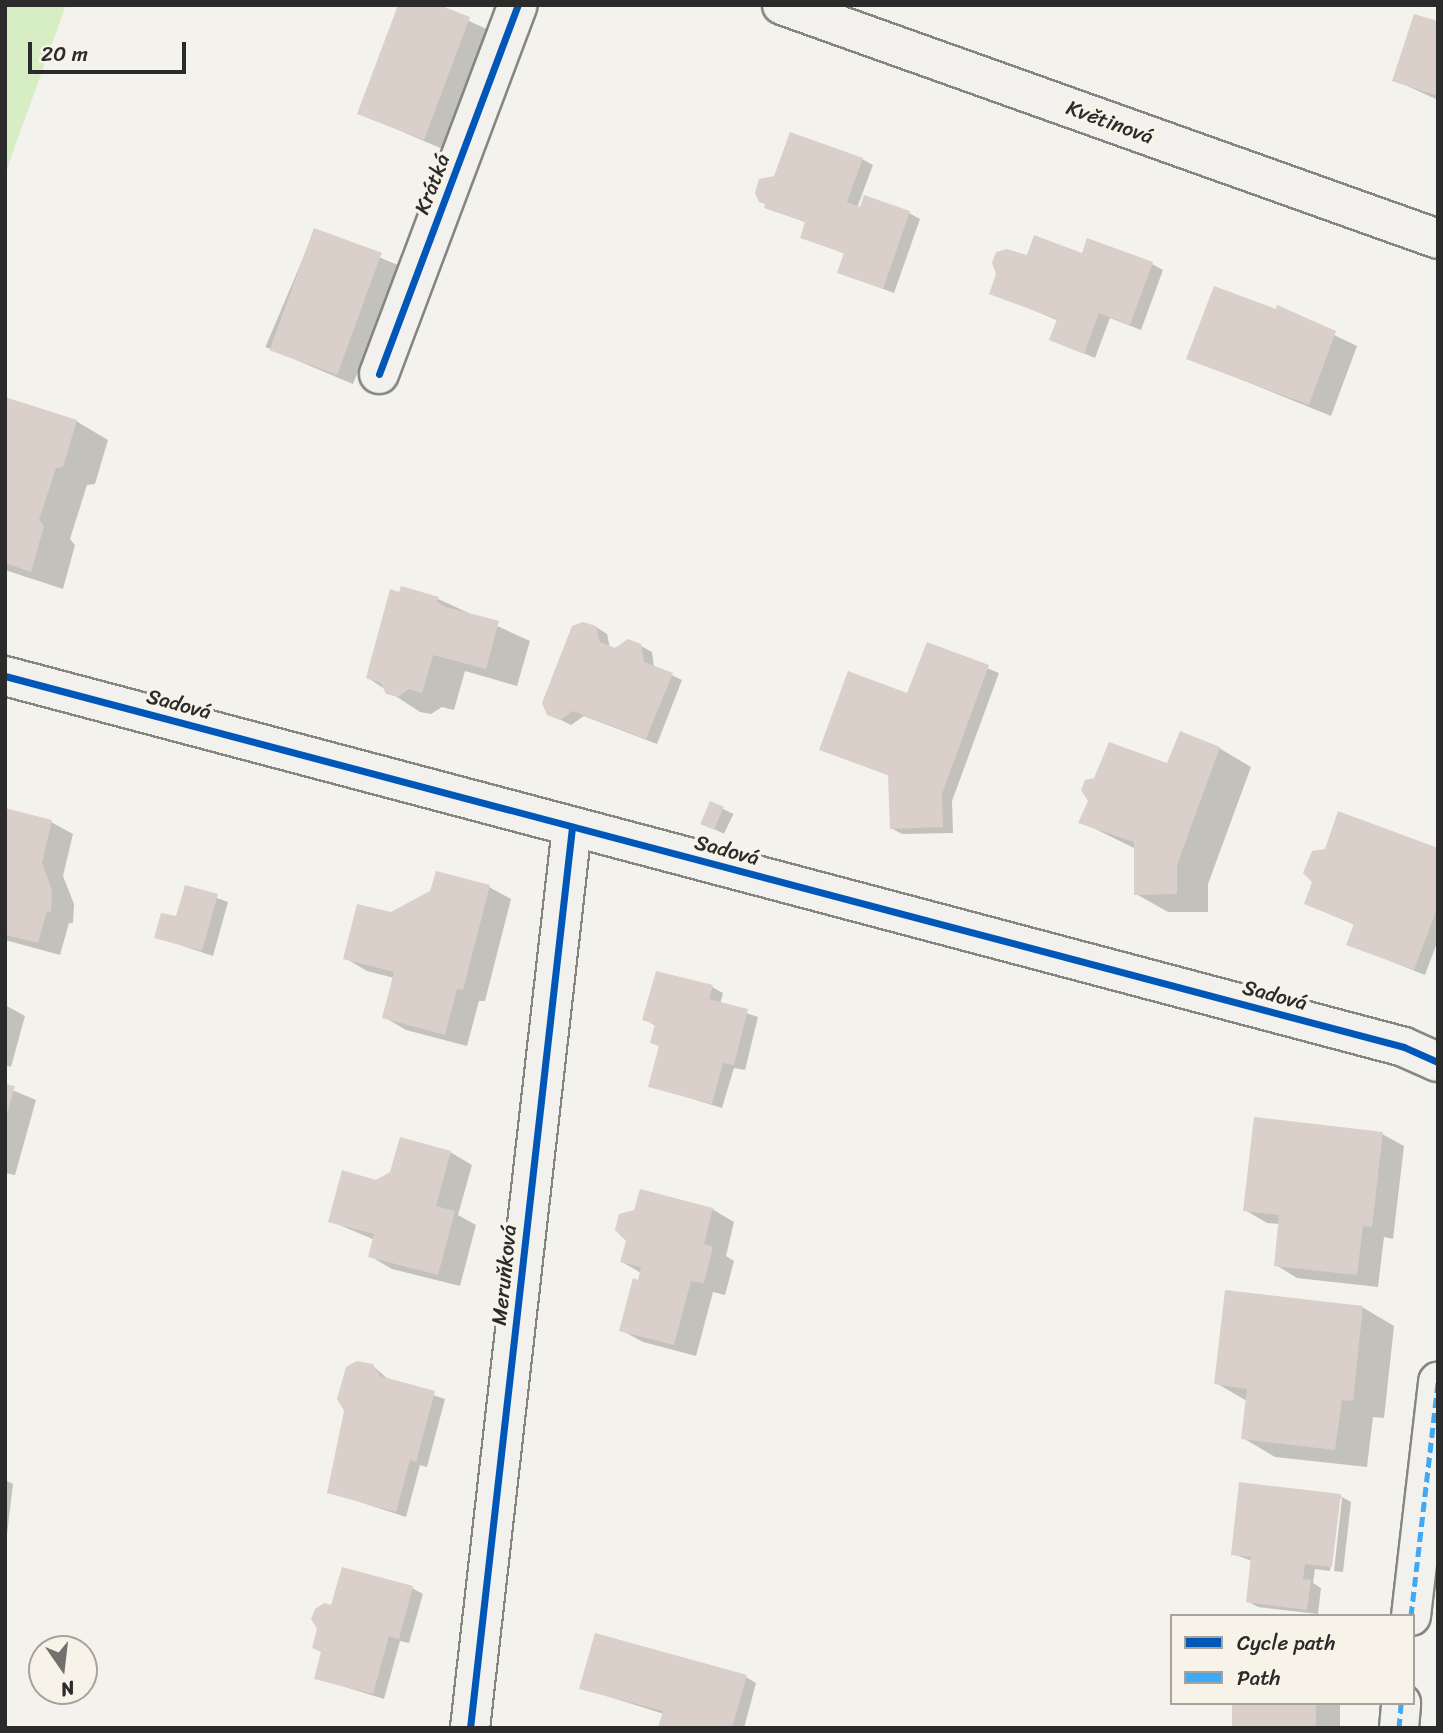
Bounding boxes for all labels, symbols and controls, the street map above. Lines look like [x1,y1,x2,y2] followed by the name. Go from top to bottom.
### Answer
[32,28,189,72] scale bar
[41,35,88,73] text: 20 m
[1063,95,1157,149] street label: Květinová
[409,150,455,218] street label: Krátká
[144,683,214,725] street label: Sadová
[692,829,762,871] street label: Sadová
[1240,974,1310,1016] street label: Sadová
[486,1223,522,1327] street label: Meruňková
[1170,1614,1415,1705] legend
[1237,1624,1336,1662] text: Cycle path
[28,1635,98,1705] north arrow
[1237,1659,1280,1697] text: Path
[57,1671,78,1707] text: N

